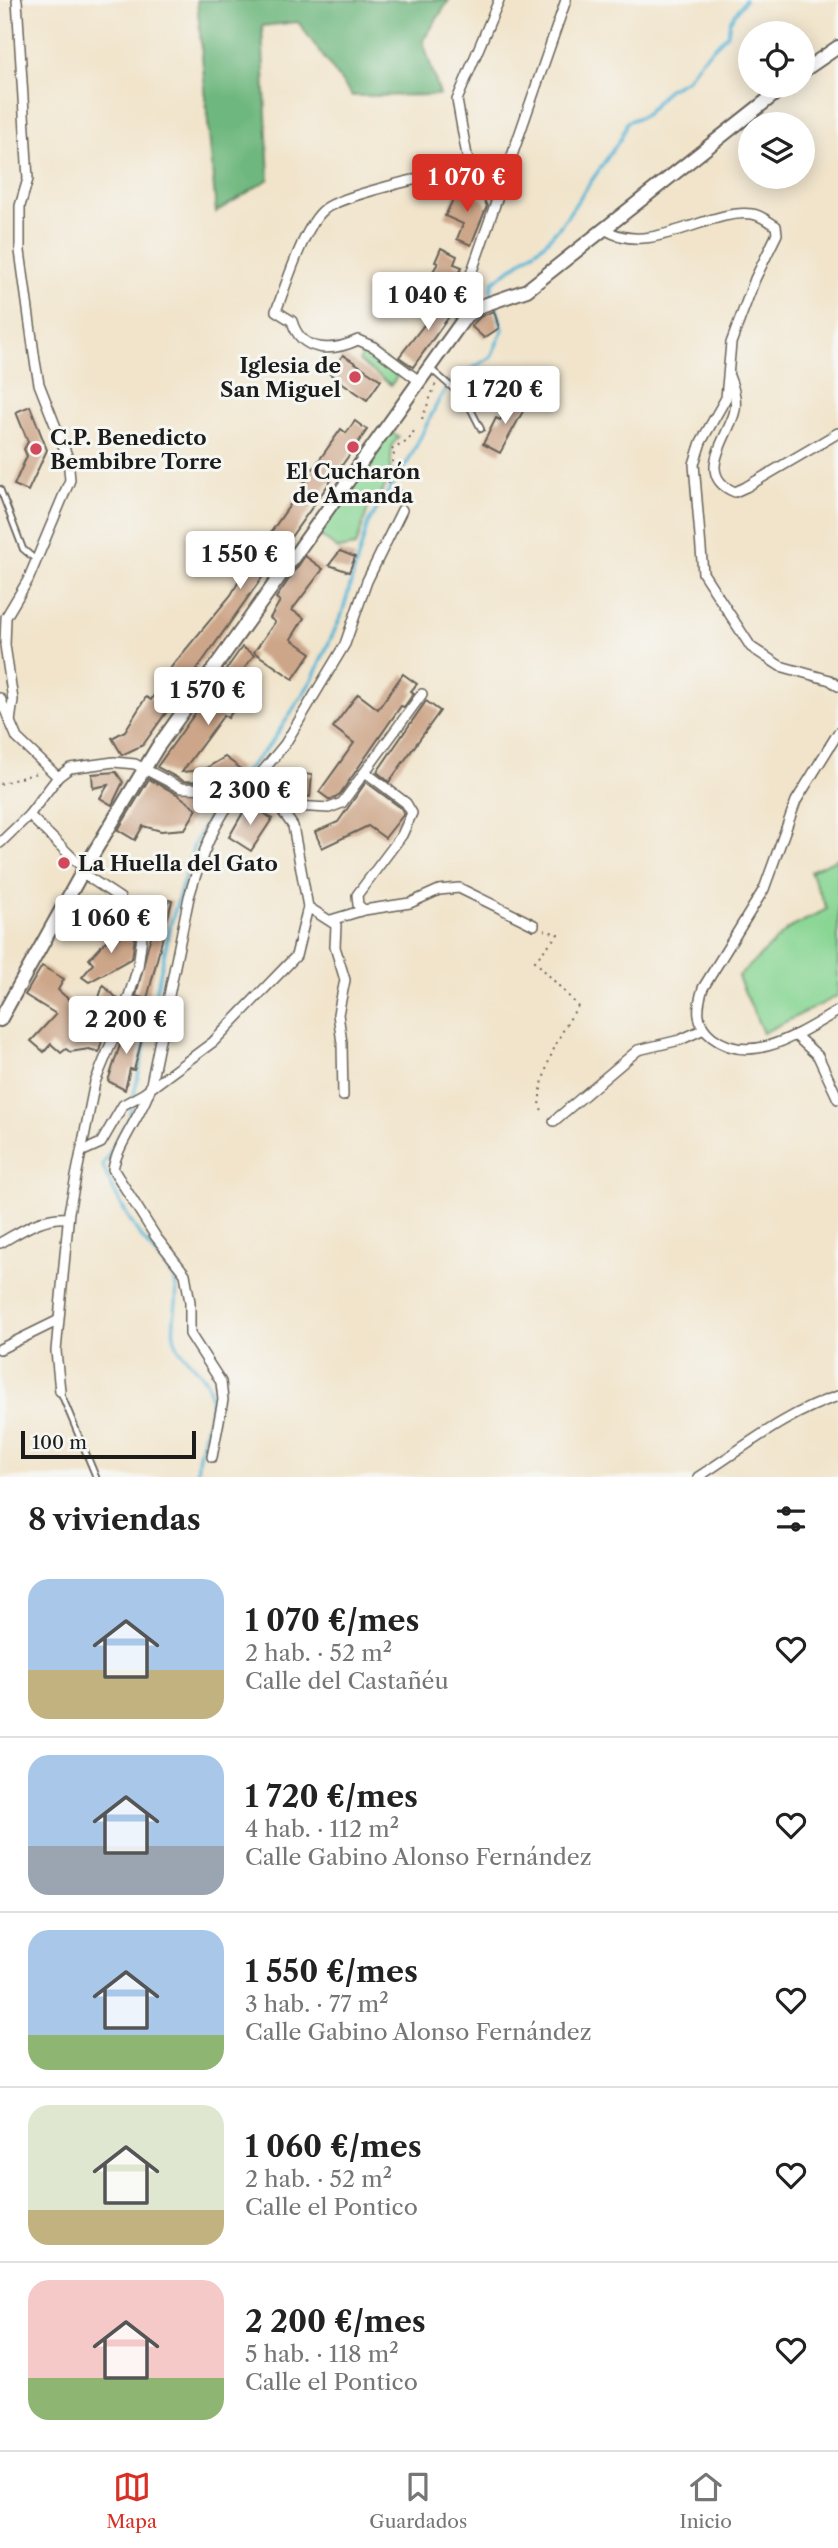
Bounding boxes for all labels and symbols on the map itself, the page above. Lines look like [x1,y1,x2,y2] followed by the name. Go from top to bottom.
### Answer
[402,154,532,214] pin: 1 070 €
[363,272,493,332] pin: 1 040 €
[220,353,341,402] place label: Iglesia de San Miguel
[440,366,570,426] pin: 1 720 €
[347,369,363,385] marker: Iglesia de San Miguel
[50,425,222,474] place label: C.P. Benedicto Bembibre Torre
[345,439,361,455] marker: El Cucharón de Amanda
[28,441,44,457] marker: C.P. Benedicto Bembibre Torre
[286,459,421,508] place label: El Cucharón de Amanda
[175,532,305,591] pin: 1 550 €
[143,668,273,727] pin: 1 570 €
[185,768,315,827] pin: 2 300 €
[78,851,278,876] place label: La Huella del Gato
[56,855,72,871] marker: La Huella del Gato
[46,895,176,955] pin: 1 060 €
[61,996,191,1056] pin: 2 200 €
[21,1428,196,1460] scale bar

